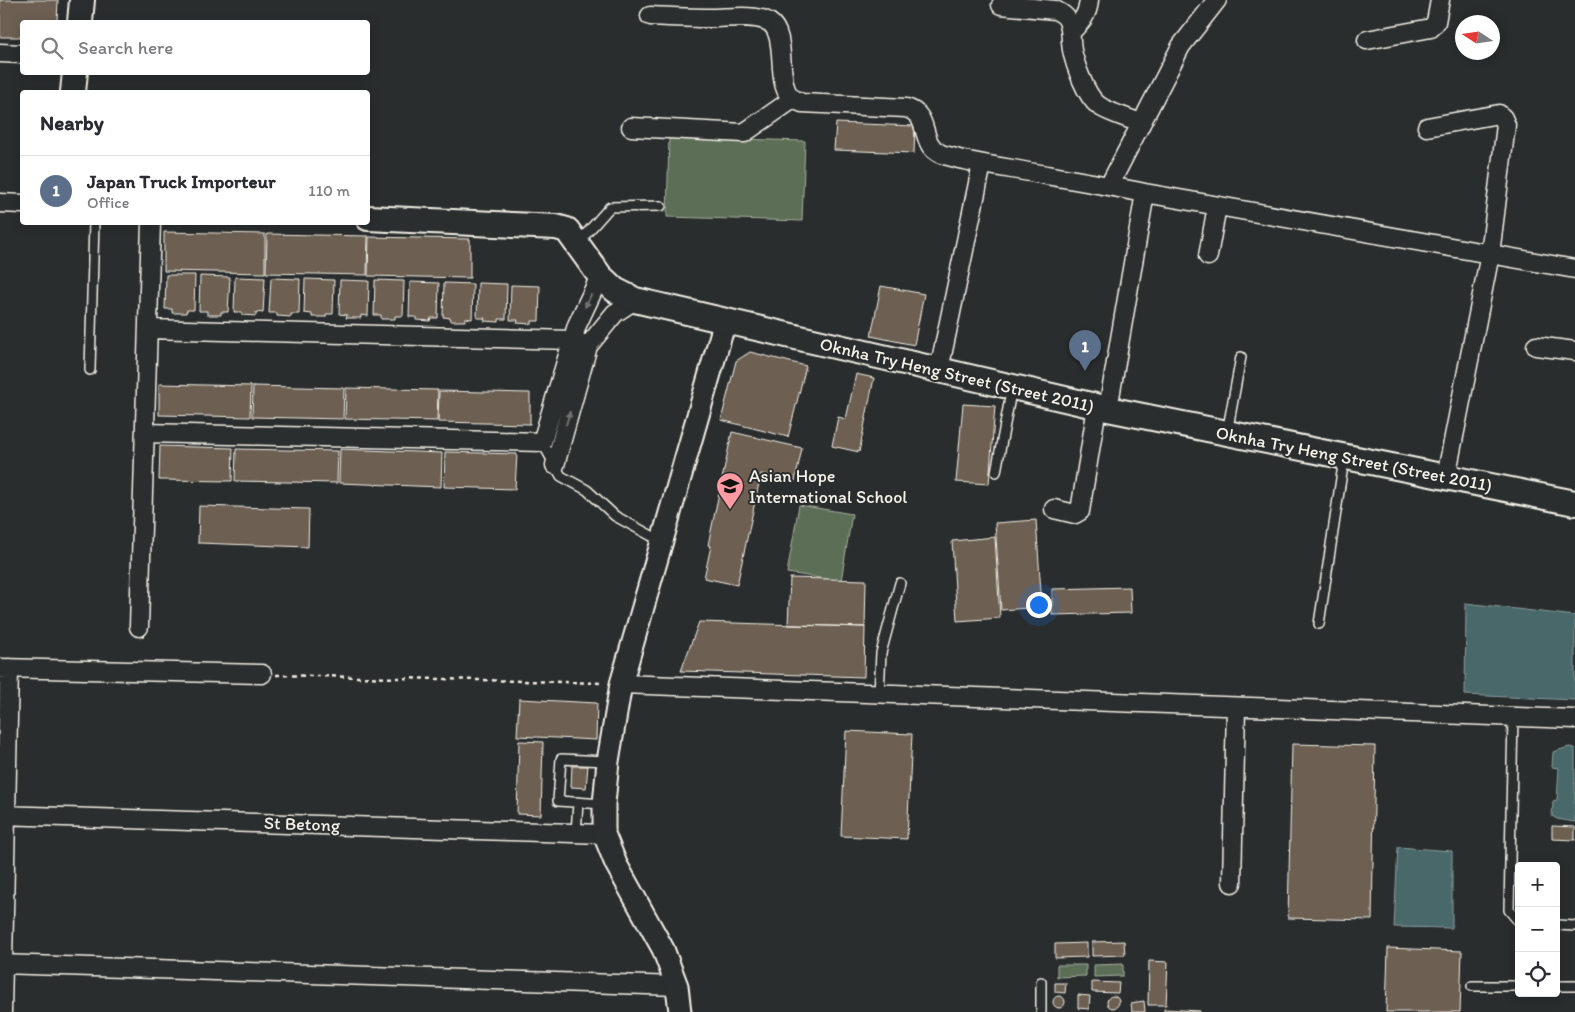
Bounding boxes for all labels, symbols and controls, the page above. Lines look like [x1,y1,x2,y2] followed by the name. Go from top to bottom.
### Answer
[1455,15,1500,60] north arrow
[20,20,370,75] search box
[38,34,66,62] icon: search
[78,36,173,59] text: Search here
[40,110,104,135] text: Nearby
[87,170,276,193] text: Japan Truck Importeur
[52,181,60,200] text: 1
[308,181,350,200] text: 110 m
[87,193,129,212] text: Office
[584,294,592,308] one-way arrow
[1069,330,1101,371] pin: 1
[818,333,1096,417] street label: Oknha Try Heng Street (Street 2011)
[564,411,572,426] one-way arrow
[1214,421,1494,497] street label: Oknha Try Heng Street (Street 2011)
[749,465,907,508] place label: Asian Hope International School
[715,471,745,510] school or university icon: Asian Hope International School
[1026,592,1052,618] your location
[264,812,341,836] street label: St Betong
[1515,862,1560,997] map controls
[1515,862,1560,907] button: +
[1515,907,1560,952] button: −
[1515,952,1560,997] button: locate

